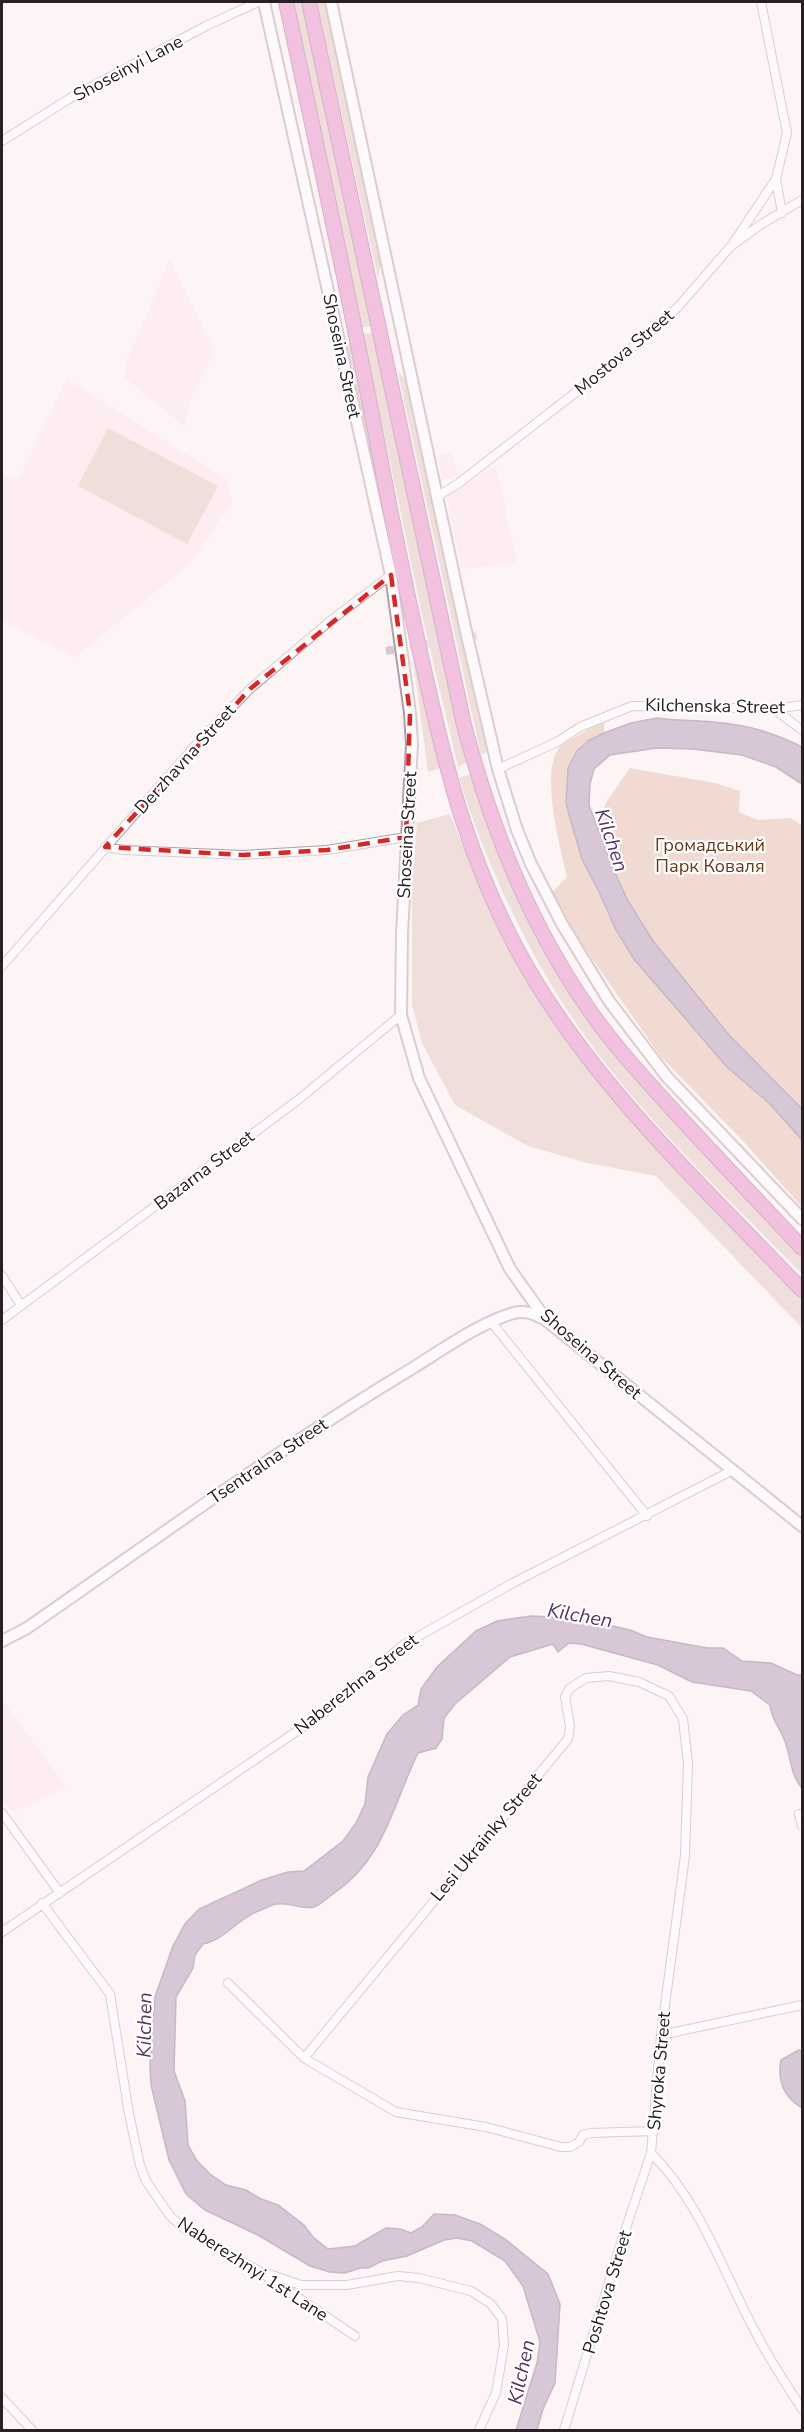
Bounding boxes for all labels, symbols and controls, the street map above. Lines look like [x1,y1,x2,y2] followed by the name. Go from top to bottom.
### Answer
[69,29,187,107] street label: Shoseinyi Lane
[317,291,367,421] street label: Shoseina Street
[569,303,679,401] street label: Mostova Street
[645,693,786,719] street label: Kilchenska Street
[129,698,241,819] street label: Derzhavna Street
[392,770,422,899] street label: Shoseina Street
[588,805,635,876] water label: Kilchen
[655,833,765,878] park label: Громадський Парк Коваля
[149,1124,259,1216] street label: Bazarna Street
[535,1303,647,1405] street label: Shoseina Street
[204,1412,333,1510] street label: Tsentralna Street
[545,1597,615,1634] water label: Kilchen
[289,1628,423,1740] street label: Naberezhna Street
[425,1767,547,1906] street label: Lesi Ukrainky Street
[130,1992,159,2058] water label: Kilchen
[642,2010,676,2131] street label: Shyroka Street
[173,2211,333,2327] street label: Naberezhnyi 1st Lane
[577,2226,637,2357] street label: Poshtova Street
[501,2337,542,2407] water label: Kilchen

